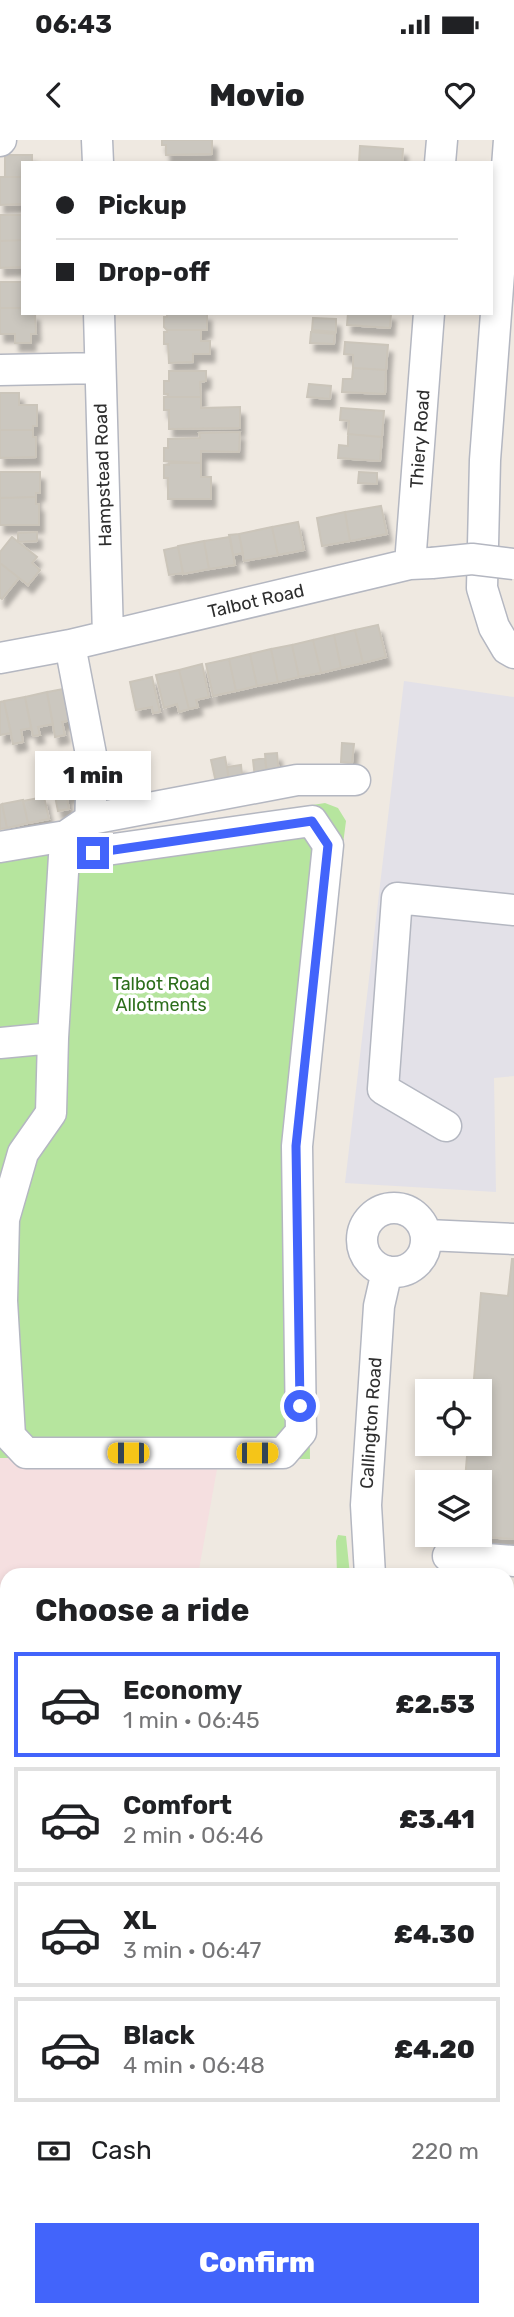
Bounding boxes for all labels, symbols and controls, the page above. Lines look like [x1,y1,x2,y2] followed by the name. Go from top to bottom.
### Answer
[35,9,112,40] text: 06:43
[35,76,73,114] icon: back
[209,76,305,114] text: Movio
[441,76,479,114] icon: heart
[98,190,187,221] text: Pickup
[98,257,210,288] text: Drop-off
[406,389,434,489] street label: Thiery Road
[90,403,116,547] street label: Hampstead Road
[206,579,306,623] street label: Talbot Road
[35,752,151,800] callout: 1 min
[63,761,123,789] text: 1 min
[77,837,109,869] route end
[112,973,210,1016] park label: Talbot Road Allotments
[355,1356,387,1490] street label: Callington Road
[415,1379,492,1547] map controls
[415,1379,492,1456] button: locate
[284,1390,316,1422] route start
[108,1443,150,1464] car
[237,1443,279,1464] car
[415,1470,492,1547] button: layers
[35,1591,249,1629] text: Choose a ride
[39,1673,102,1736] icon: car
[123,1675,242,1706] text: Economy
[395,1689,475,1720] text: £2.53
[123,1706,260,1734] text: 1 min · 06:45
[39,1788,102,1851] icon: car
[123,1790,232,1821] text: Comfort
[399,1804,475,1835] text: £3.41
[123,1821,263,1849] text: 2 min · 06:46
[39,1903,102,1966] icon: car
[123,1905,156,1936] text: XL
[394,1919,475,1950] text: £4.30
[123,1936,261,1964] text: 3 min · 06:47
[39,2018,102,2081] icon: car
[123,2020,195,2051] text: Black
[394,2034,475,2065] text: £4.20
[123,2051,265,2079] text: 4 min · 06:48
[35,2132,73,2170] icon: cash
[91,2135,152,2166] text: Cash
[411,2137,479,2165] text: 220 m
[35,2223,479,2303] button: Confirm

